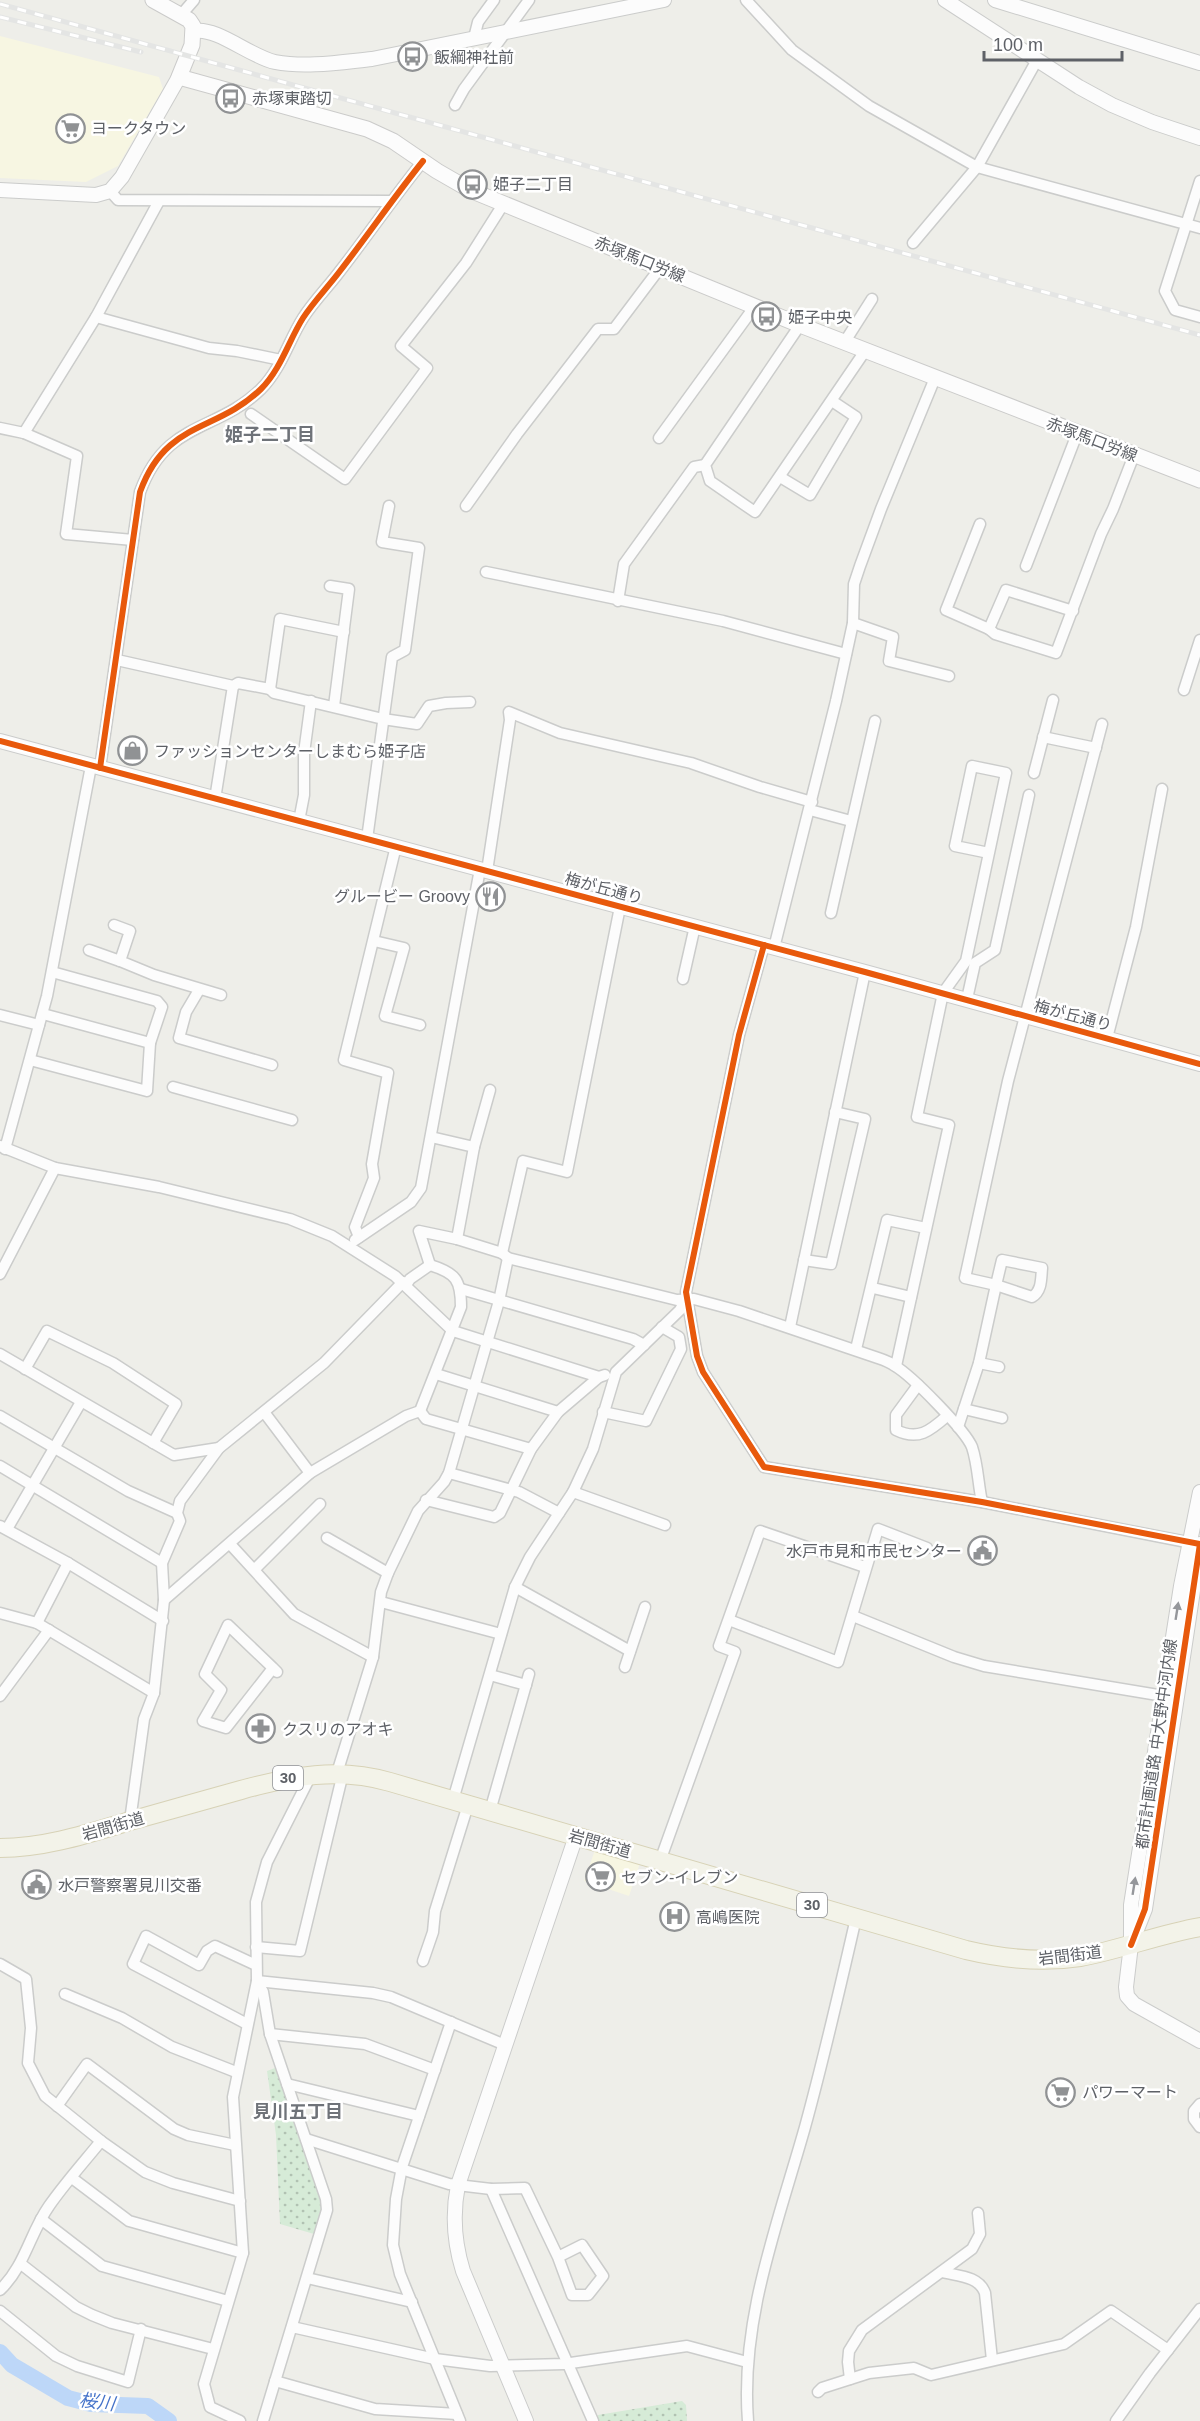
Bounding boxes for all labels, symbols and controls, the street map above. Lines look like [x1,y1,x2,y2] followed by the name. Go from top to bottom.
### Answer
[984,24,1122,62] scale bar
[993,35,1043,55] text: 100 m
[397,41,429,73] bus stop icon: 飯綱神社前
[434,49,514,66] place label: 飯綱神社前
[215,82,247,114] bus stop icon: 赤塚東踏切
[252,90,332,107] place label: 赤塚東踏切
[54,112,86,144] supermarket icon: ヨークタウン
[91,120,186,137] place label: ヨークタウン
[456,168,488,200] bus stop icon: 姫子二丁目
[493,176,573,193] place label: 姫子二丁目
[592,234,688,285] street label: 赤塚馬口労線
[751,301,783,333] bus stop icon: 姫子中央
[788,309,852,326] place label: 姫子中央
[1044,414,1140,465] street label: 赤塚馬口労線
[225,425,315,445] district label: 姫子二丁目
[117,735,149,767] shop icon: ファッションセンターしまむら姫子店
[154,743,426,760] place label: ファッションセンターしまむら姫子店
[563,870,645,907] street label: 梅が丘通り
[475,880,507,912] restaurant icon: グルービー Groovy
[334,888,470,905] place label: グルービー Groovy
[1032,997,1114,1034] street label: 梅が丘通り
[967,1535,999,1567] public building icon: 水戸市見和市民センター
[786,1543,962,1560] place label: 水戸市見和市民センター
[1172,1601,1181,1620] one-way arrow
[1133,1638,1180,1850] street label: 都市計画道路 中大野中河内線
[245,1713,277,1745] pharmacy icon: クスリのアオキ
[282,1721,394,1738] place label: クスリのアオキ
[273,1766,303,1790] road number: 30
[80,1809,146,1843] street label: 岩間街道
[567,1826,633,1860] street label: 岩間街道
[584,1861,616,1893] supermarket icon: セブン-イレブン
[21,1869,53,1901] public building icon: 水戸警察署見川交番
[621,1869,738,1886] place label: セブン-イレブン
[58,1877,202,1894] place label: 水戸警察署見川交番
[1130,1877,1139,1896] one-way arrow
[797,1893,827,1917] road number: 30
[659,1901,691,1933] hospital icon: 高嶋医院
[696,1909,760,1926] place label: 高嶋医院
[1037,1943,1103,1968] street label: 岩間街道
[1045,2076,1077,2108] supermarket icon: パワーマート
[1082,2084,1178,2101] place label: パワーマート
[253,2102,343,2122] district label: 見川五丁目
[78,2390,118,2414] water label: 桜川

